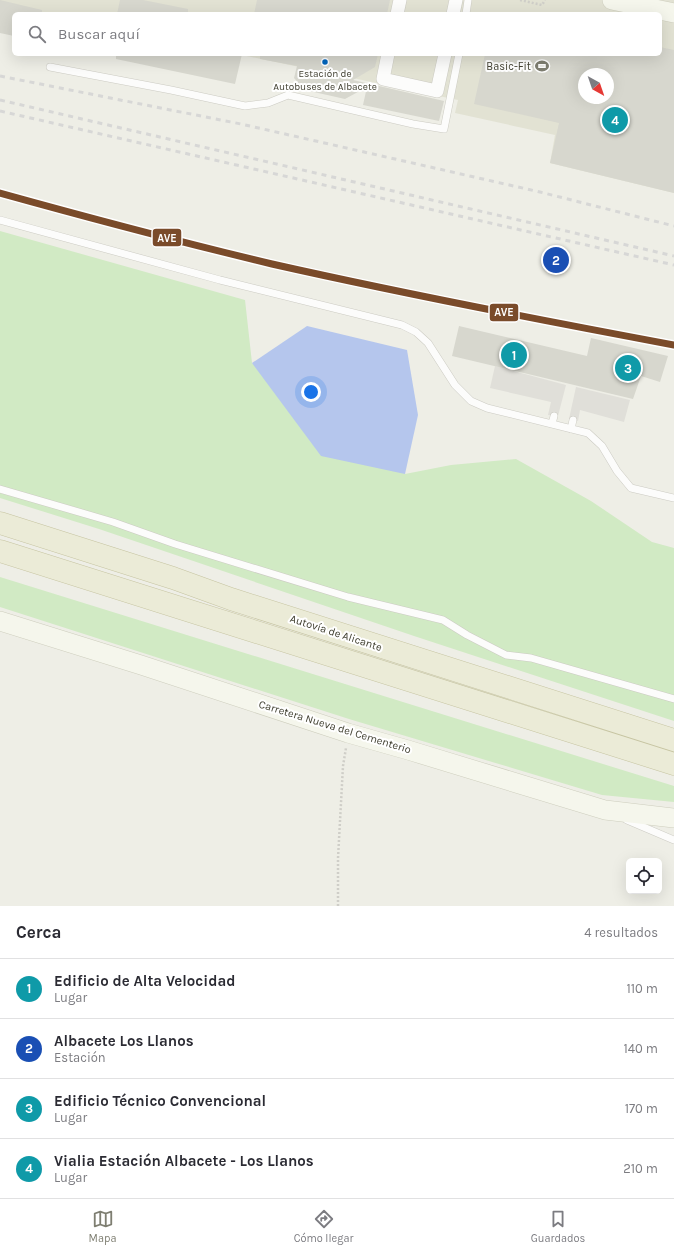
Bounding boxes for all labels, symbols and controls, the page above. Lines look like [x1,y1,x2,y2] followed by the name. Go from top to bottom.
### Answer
[12,12,662,56] search box
[26,23,48,45] icon: search
[58,25,140,43] text: Buscar aquí
[320,57,330,67] marker: Estación de Autobuses de Albacete
[534,58,550,74] sports icon: Basic-Fit
[486,60,531,73] place label: Basic-Fit
[273,68,377,93] place label: Estación de Autobuses de Albacete
[578,68,614,104] north arrow
[602,105,628,135] pin: 4
[152,228,182,247] line badge: AVE
[157,232,177,245] text: AVE
[543,245,569,275] pin: 2
[489,303,519,322] line badge: AVE
[494,306,514,319] text: AVE
[501,340,527,370] pin: 1
[615,353,641,383] pin: 3
[301,382,321,402] your location
[288,612,384,654] street label: Autovía de Alicante
[257,698,413,756] street label: Carretera Nueva del Cementerio
[626,858,662,894] map controls
[626,858,662,894] button: locate
[16,922,61,942] text: Cerca
[584,925,658,940] text: 4 resultados
[54,972,235,990] text: Edificio de Alta Velocidad
[27,981,31,996] text: 1
[626,981,658,996] text: 110 m
[54,990,87,1005] text: Lugar
[54,1032,194,1050] text: Albacete Los Llanos
[25,1041,33,1056] text: 2
[623,1041,658,1056] text: 140 m
[54,1050,106,1065] text: Estación
[54,1092,266,1110] text: Edificio Técnico Convencional
[25,1101,33,1116] text: 3
[625,1101,658,1116] text: 170 m
[54,1110,87,1125] text: Lugar
[54,1152,314,1170] text: Vialia Estación Albacete - Los Llanos
[25,1161,33,1176] text: 4
[623,1161,658,1176] text: 210 m
[54,1170,87,1185] text: Lugar
[89,1208,116,1245] tab: Mapa
[294,1208,353,1245] tab: Cómo llegar
[531,1208,585,1245] tab: Guardados

